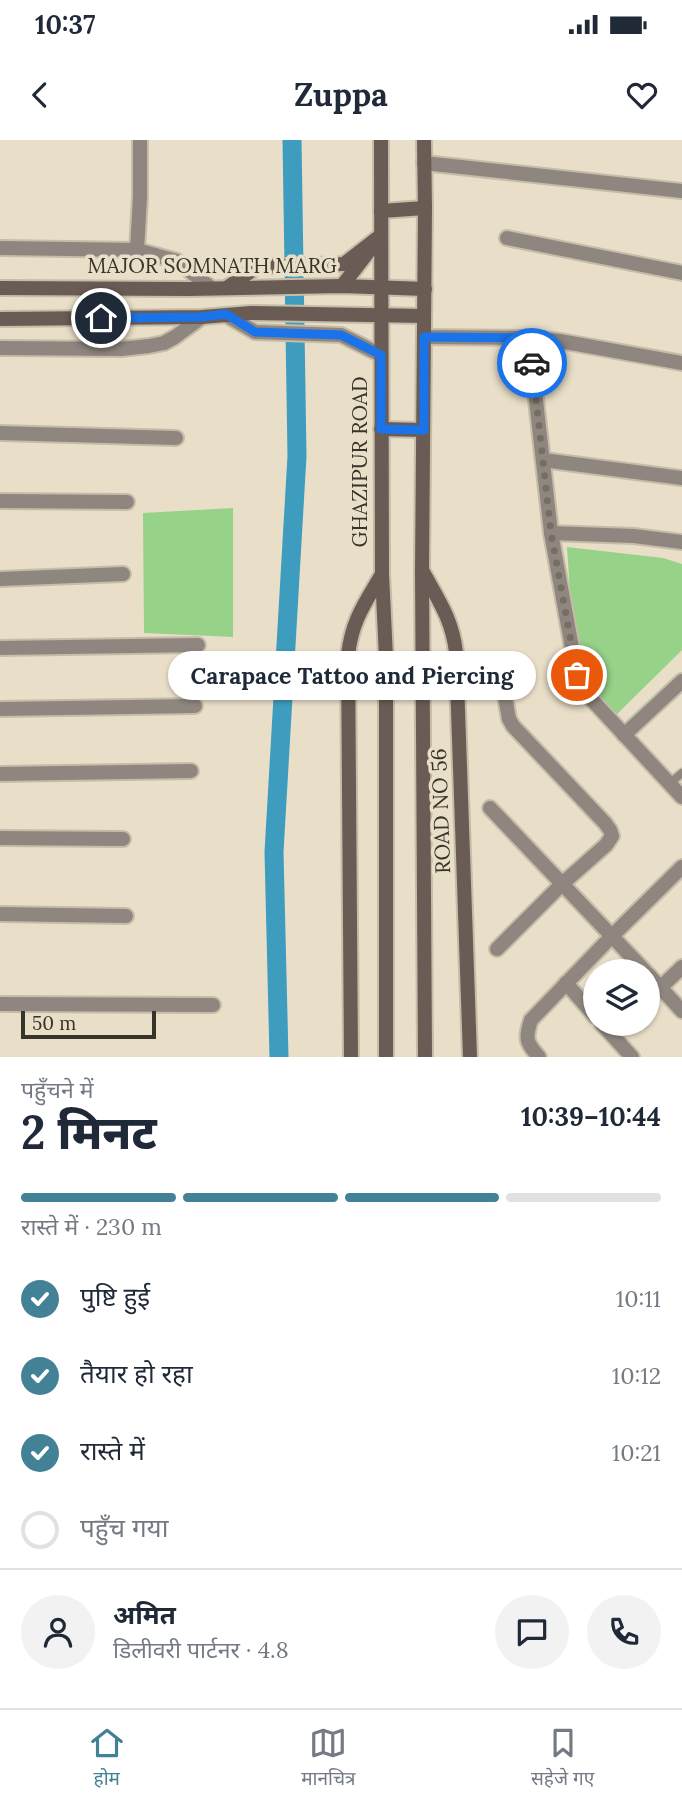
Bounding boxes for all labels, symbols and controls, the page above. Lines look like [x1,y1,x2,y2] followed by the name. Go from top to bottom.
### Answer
[35,8,95,41] text: 10:37
[294,74,388,115] text: Zuppa
[21,76,59,114] icon: back
[623,76,661,114] icon: heart
[87,252,337,279] street label: MAJOR SOMNATH MARG
[71,288,131,348] pin
[82,299,120,337] icon: home
[497,328,567,398] courier
[513,344,551,382] icon: car
[346,376,373,548] street label: GHAZIPUR ROAD
[547,645,607,705] pin
[168,650,535,700] callout: Carapace Tattoo and Piercing
[558,656,596,694] icon: bag
[190,661,514,690] text: Carapace Tattoo and Piercing
[425,748,456,874] street label: ROAD NO 56
[583,959,660,1036] map controls
[583,959,660,1036] button: layers
[21,1008,156,1040] scale bar
[32,1011,76,1035] text: 50 m
[21,1075,93,1104] text: पहुँचने में
[521,1100,661,1133] text: 10:39–10:44
[21,1103,157,1162] text: 2 मिनट
[21,1212,162,1241] text: रास्ते में · 230 m
[21,1280,59,1318] icon: check
[80,1280,150,1313] text: पुष्टि हुई
[616,1284,661,1313] text: 10:11
[21,1357,59,1395] icon: check
[80,1357,193,1390] text: तैयार हो रहा
[612,1361,661,1390] text: 10:12
[21,1434,59,1472] icon: check
[80,1434,145,1467] text: रास्ते में
[612,1438,661,1467] text: 10:21
[80,1511,168,1544] text: पहुँच गया
[21,1595,95,1669] button: person
[495,1595,569,1669] button: chat
[587,1595,661,1669] button: phone
[113,1598,176,1631] text: अमित
[113,1635,289,1664] text: डिलीवरी पार्टनर · 4.8
[88,1724,126,1793] tab: होम
[301,1724,356,1793] tab: मानचित्र
[531,1724,594,1793] tab: सहेजे गए

